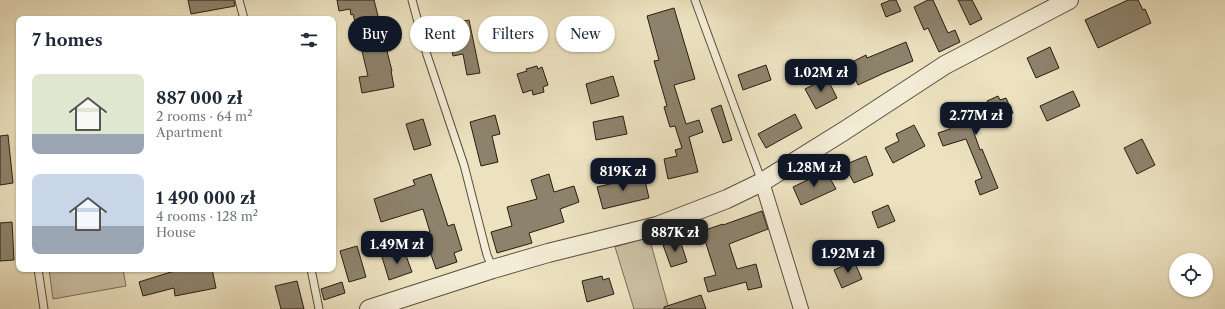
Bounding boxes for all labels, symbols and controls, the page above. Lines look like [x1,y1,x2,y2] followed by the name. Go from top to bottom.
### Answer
[348,16,402,52] chip: Buy
[410,16,470,52] chip: Rent
[478,16,548,52] chip: Filters
[556,16,615,52] chip: New
[298,29,320,51] icon: filters
[32,30,103,50] text: 7 homes
[780,59,862,93] pin: 1.02M zł
[794,64,848,80] text: 1.02M zł
[156,88,242,108] text: 887 000 zł
[64,90,112,138] icon: home
[935,102,1017,136] pin: 2.77M zł
[949,107,1003,123] text: 2.77M zł
[156,108,253,124] text: 2 rooms · 64 m²
[156,124,223,140] text: Apartment
[773,154,855,188] pin: 1.28M zł
[586,158,660,192] pin: 819K zł
[787,159,841,175] text: 1.28M zł
[600,163,646,179] text: 819K zł
[156,188,256,208] text: 1 490 000 zł
[64,190,112,238] icon: home
[156,208,258,224] text: 4 rooms · 128 m²
[638,219,712,253] pin: 887K zł
[156,224,196,240] text: House
[651,224,699,240] text: 887K zł
[356,231,438,265] pin: 1.49M zł
[370,236,424,252] text: 1.49M zł
[807,240,889,274] pin: 1.92M zł
[821,245,875,261] text: 1.92M zł
[1169,253,1213,297] map controls
[1169,253,1213,297] button: locate

